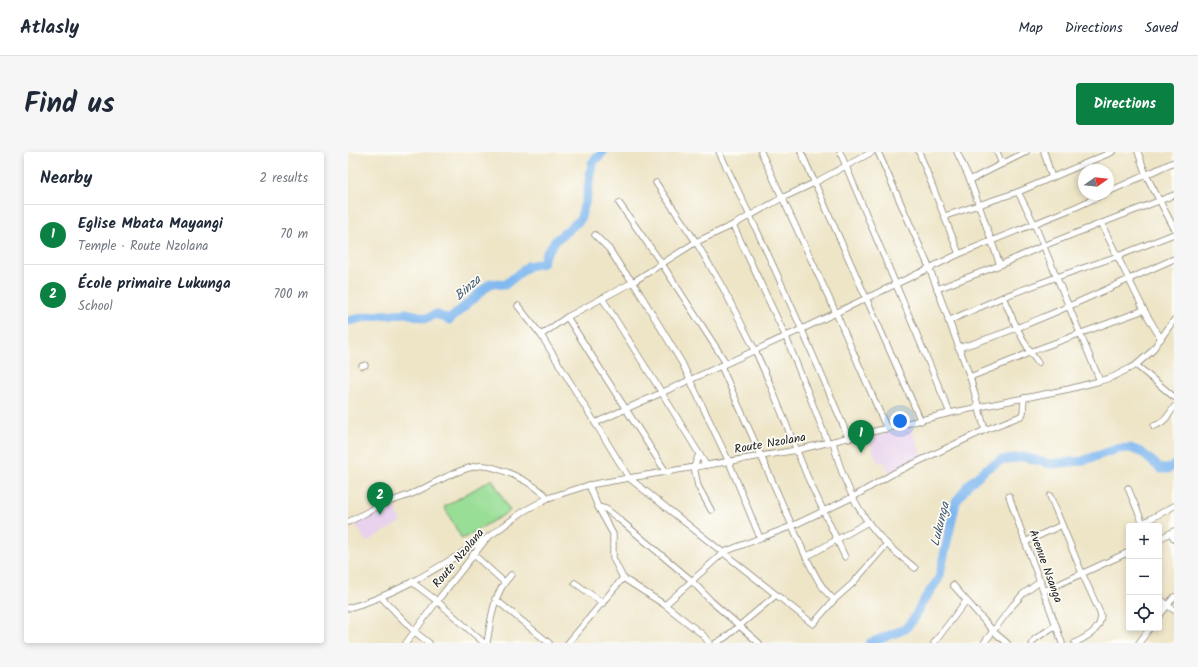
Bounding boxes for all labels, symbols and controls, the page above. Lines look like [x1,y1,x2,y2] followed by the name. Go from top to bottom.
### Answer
[20,13,79,43] text: Atlasly
[1018,17,1043,39] text: Map
[1065,17,1123,39] text: Directions
[1145,17,1178,39] text: Saved
[24,82,115,127] text: Find us
[1076,83,1174,125] button: Directions
[1078,164,1114,200] north arrow
[40,165,92,192] text: Nearby
[260,168,308,189] text: 2 results
[78,212,223,236] text: Eglise Mbata Mayangi
[51,224,55,245] text: 1
[280,224,308,245] text: 70 m
[78,236,208,257] text: Temple · Route Nzolana
[450,270,487,306] water label: Binza
[78,272,231,296] text: École primaire Lukunga
[49,284,57,305] text: 2
[273,284,308,305] text: 700 m
[78,296,113,317] text: School
[890,411,910,431] your location
[848,420,874,453] pin: 1
[733,428,808,459] street label: Route Nzolana
[367,482,393,515] pin: 2
[925,499,956,549] water label: Lukunga
[1126,523,1162,631] map controls
[1126,523,1162,559] button: +
[428,524,489,592] street label: Route Nzolana
[1023,527,1068,606] street label: Avenue Nsanga
[1126,559,1162,595] button: −
[1126,595,1162,631] button: locate

